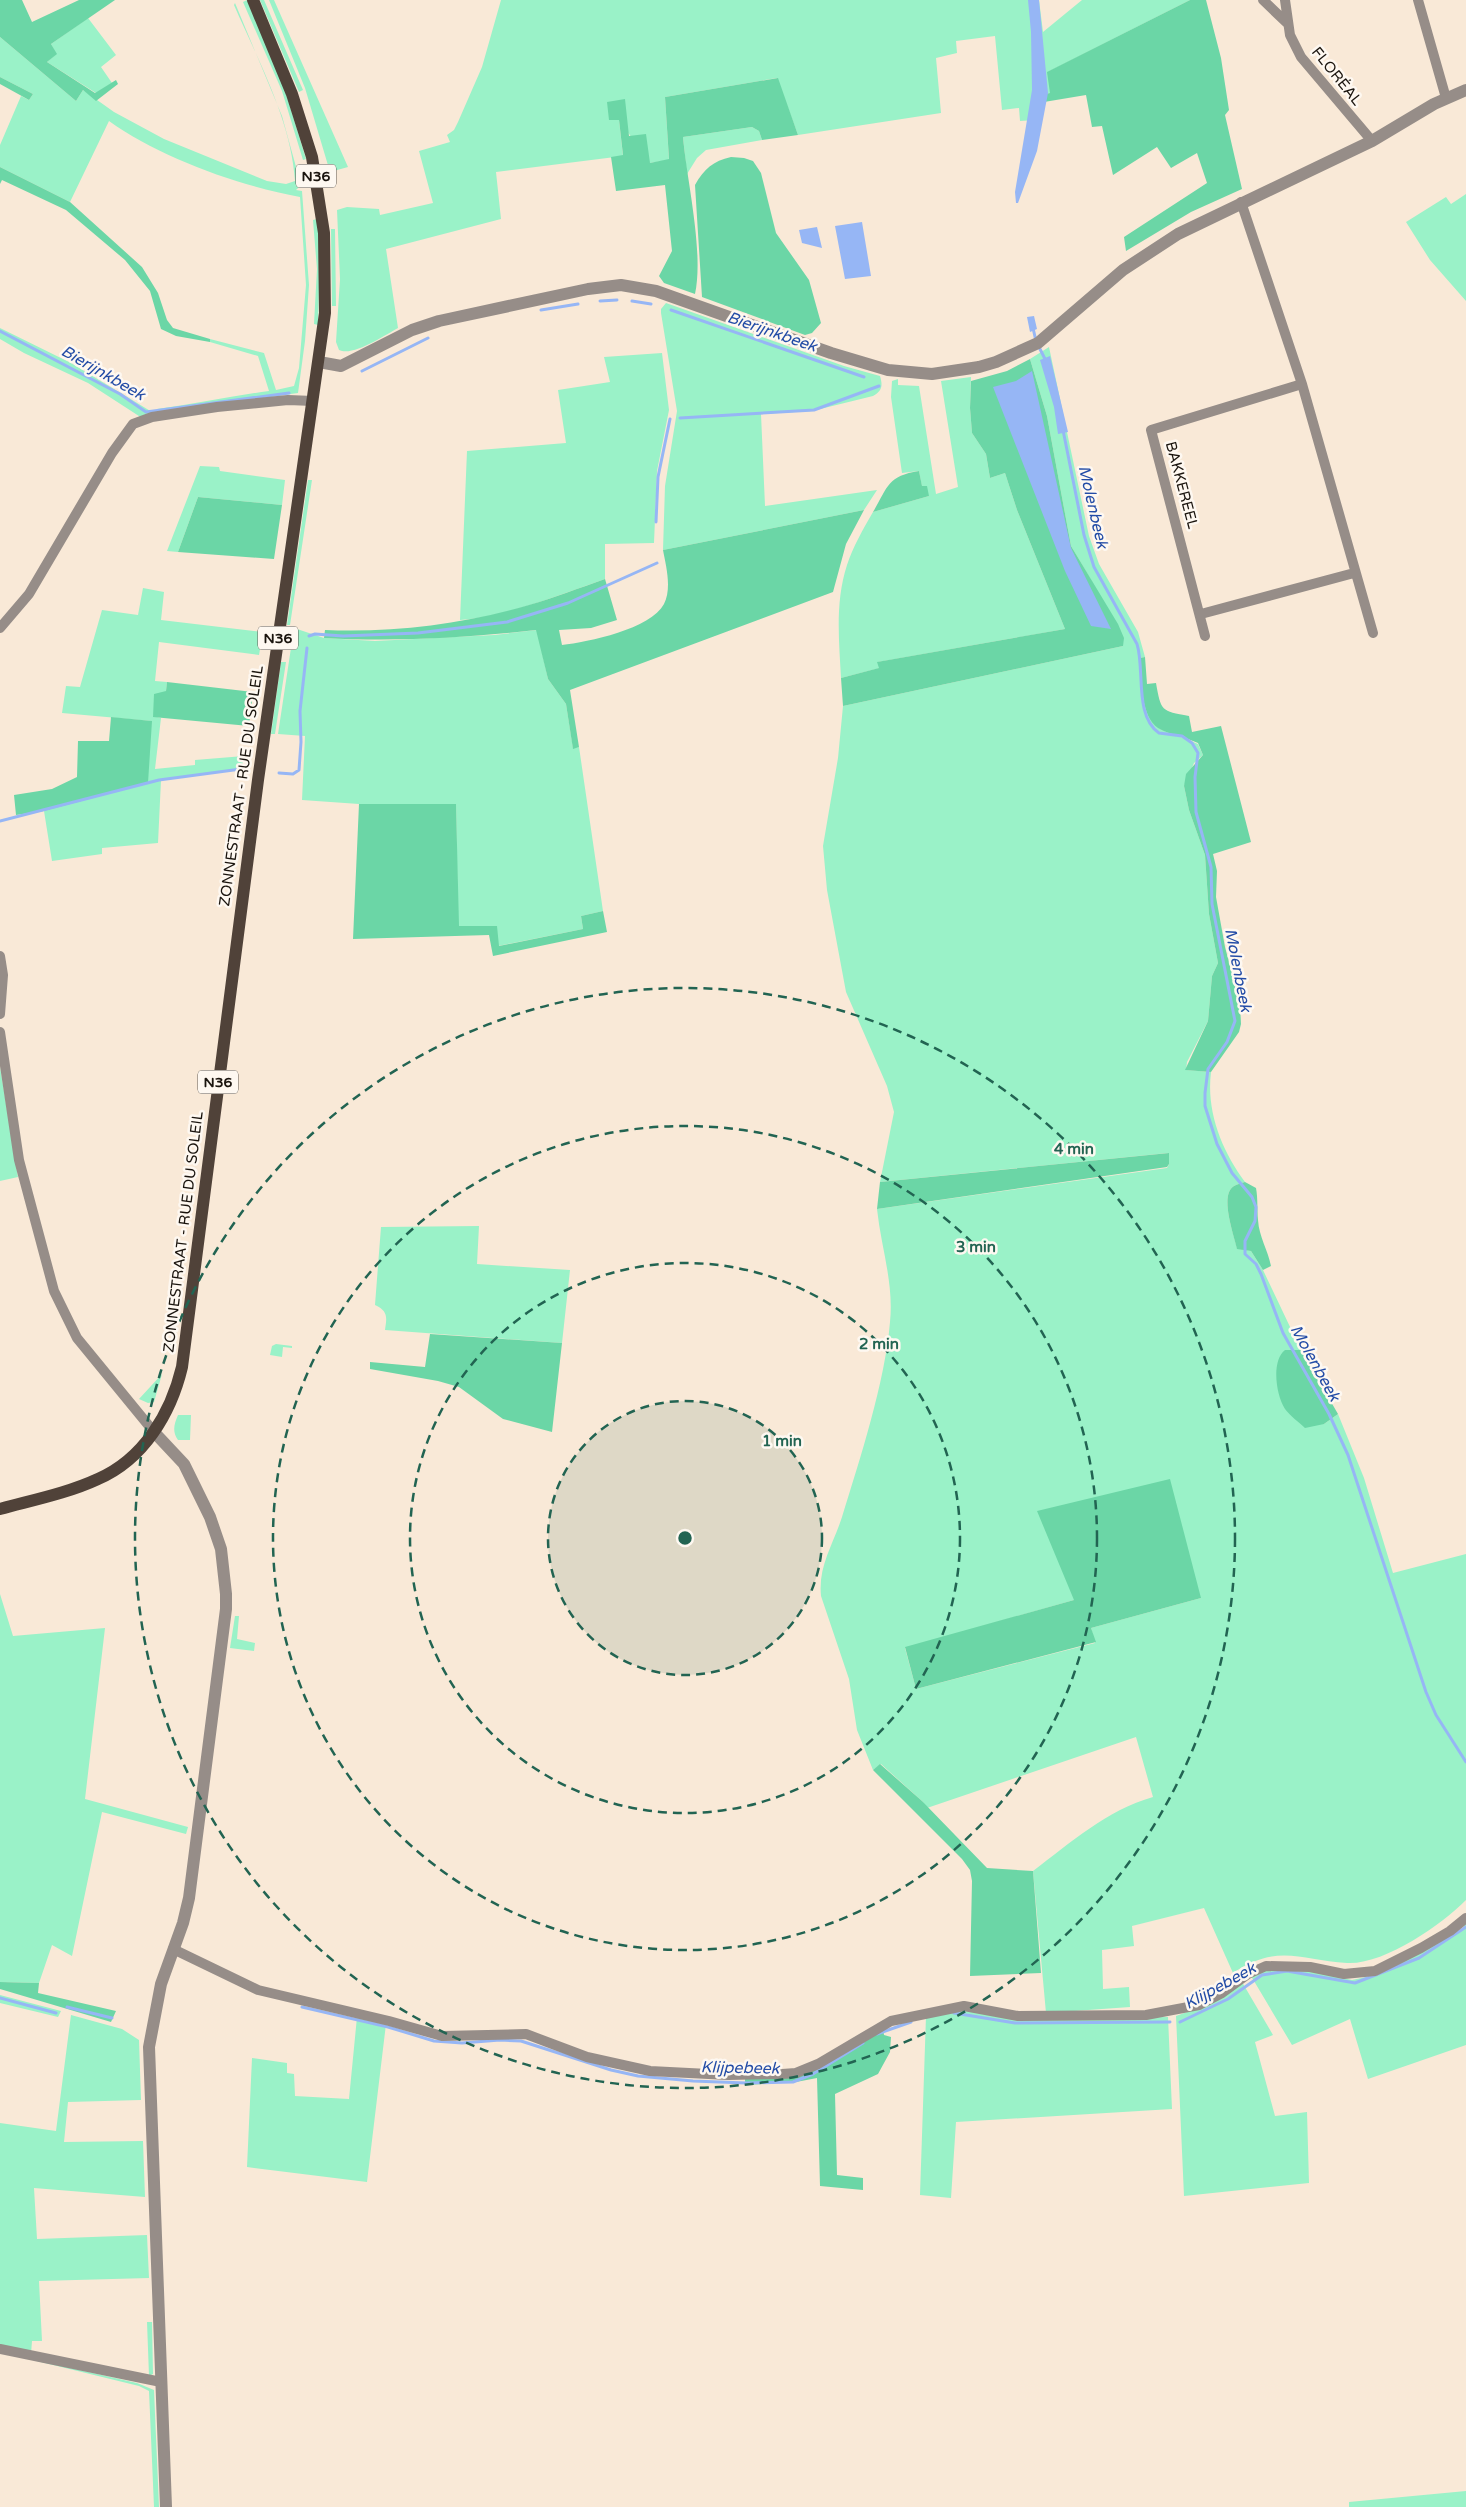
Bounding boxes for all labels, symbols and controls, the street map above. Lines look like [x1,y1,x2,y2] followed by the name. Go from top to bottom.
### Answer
[1308,43,1366,109] street label: FLORÉAL
[296,165,336,188] road number: N36
[725,307,821,357] water label: Bierijnkbeek
[57,341,150,406] water label: Bierijnkbeek
[1162,439,1202,531] street label: BAKKEREEL
[1074,463,1113,552] water label: Molenbeek
[258,626,298,650] road number: N36
[215,664,267,907] street label: ZONNESTRAAT - RUE DU SOLEIL
[1220,927,1256,1015] water label: Molenbeek
[198,1070,238,1094] road number: N36
[159,1110,207,1354] street label: ZONNESTRAAT - RUE DU SOLEIL
[1054,1140,1094,1158] text: 4 min
[956,1238,996,1256] text: 3 min
[1286,1321,1345,1406] water label: Molenbeek
[859,1335,899,1353] text: 2 min
[762,1432,802,1450] text: 1 min
[676,1529,694,1547] centre of rings
[1181,1958,1260,2014] water label: Klijpebeek
[700,2057,781,2079] water label: Klijpebeek

